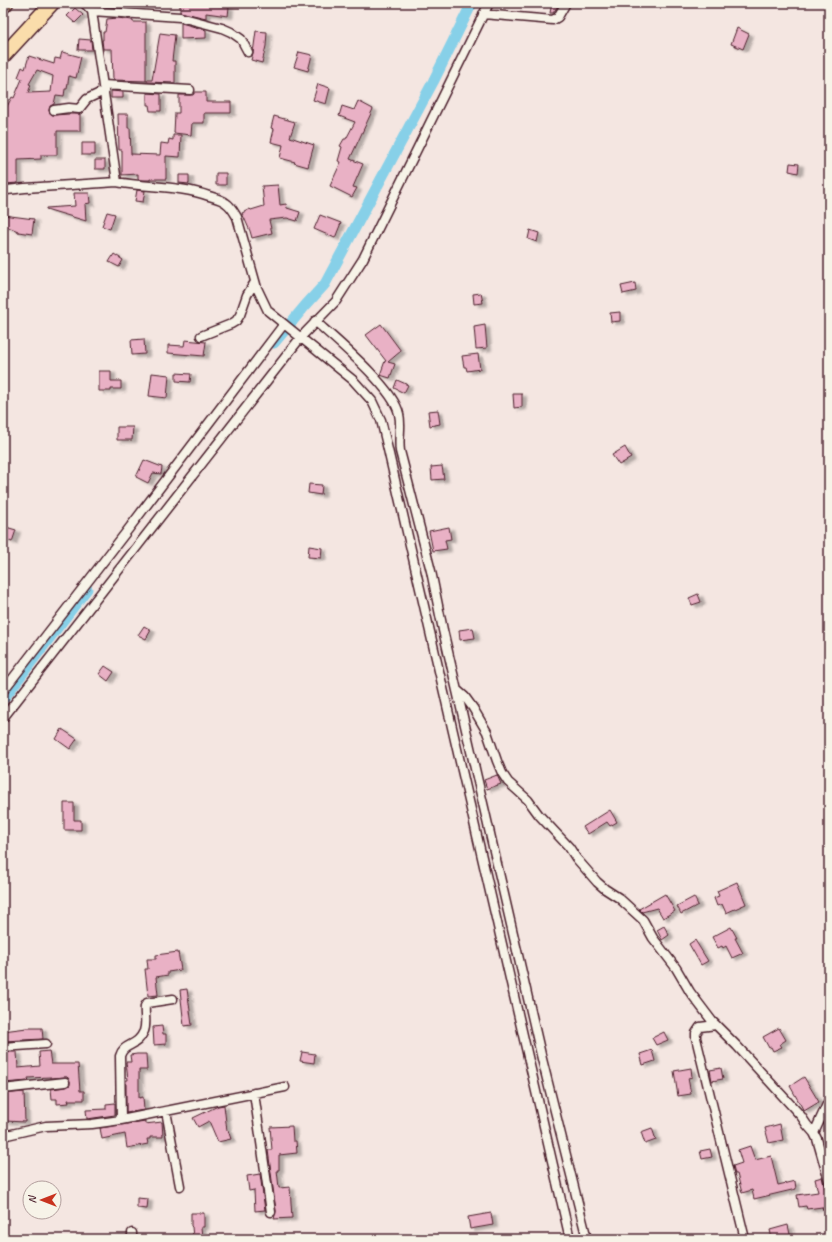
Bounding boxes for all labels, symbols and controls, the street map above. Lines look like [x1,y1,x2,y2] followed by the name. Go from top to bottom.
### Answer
[22,1180,62,1220] north arrow
[25,1194,39,1203] text: N

